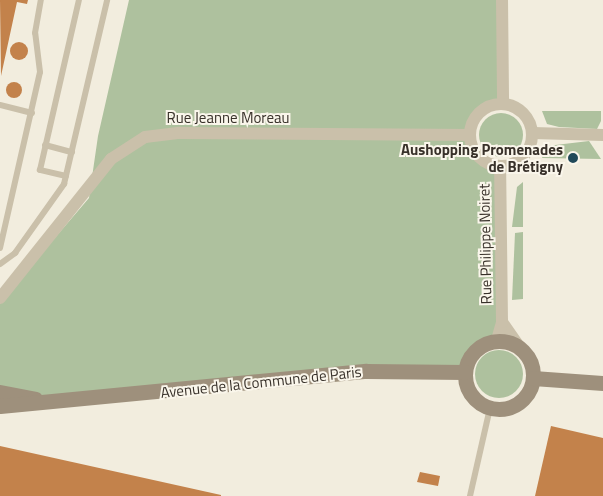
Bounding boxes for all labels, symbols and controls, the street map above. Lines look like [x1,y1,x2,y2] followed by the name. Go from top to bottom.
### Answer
[167,109,289,127] street label: Rue Jeanne Moreau
[401,140,563,175] place label: Aushopping Promenades de Brétigny
[567,152,579,164] marker: Aushopping Promenades de Brétigny
[475,183,495,305] street label: Rue Philippe Noiret
[160,363,362,401] street label: Avenue de la Commune de Paris

